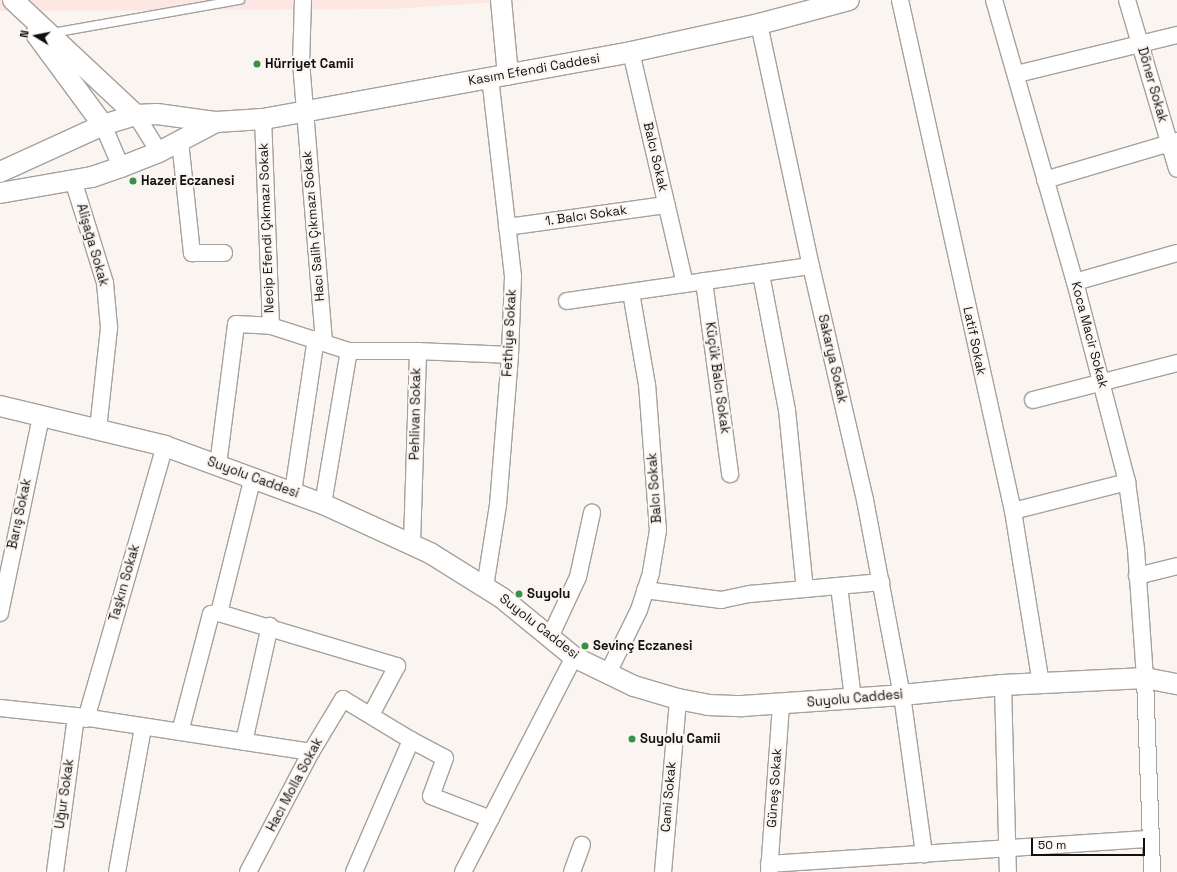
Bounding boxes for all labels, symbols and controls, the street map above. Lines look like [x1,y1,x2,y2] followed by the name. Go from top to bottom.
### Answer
[16,16,56,56] north arrow
[17,29,32,39] text: N
[1134,45,1170,125] street label: Döner Sokak
[467,51,601,89] street label: Kasım Efendi Caddesi
[265,56,354,72] place label: Hürriyet Camii
[252,59,262,69] marker: Hürriyet Camii
[639,121,671,193] street label: Balcı Sokak
[256,143,278,313] street label: Necip Efendi Çıkmazı Sokak
[300,150,328,302] street label: Hacı Salih Çıkmazı Sokak
[141,173,234,189] place label: Hazer Eczanesi
[128,176,138,186] marker: Hazer Eczanesi
[73,202,111,288] street label: Alişağa Sokak
[544,203,628,229] street label: 1. Balcı Sokak
[1067,280,1111,390] street label: Koca Macir Sokak
[500,289,520,377] street label: Fethiye Sokak
[959,305,989,377] street label: Latif Sokak
[814,313,850,405] street label: Sakarya Sokak
[701,321,733,435] street label: Küçük Balcı Sokak
[407,368,425,460] street label: Pehlivan Sokak
[645,452,665,524] street label: Balcı Sokak
[205,454,301,502] street label: Suyolu Caddesi
[5,477,35,551] street label: Barış Sokak
[107,543,143,623] street label: Taşkın Sokak
[527,586,570,602] place label: Suyolu
[514,589,524,599] marker: Suyolu
[496,591,582,663] street label: Suyolu Caddesi
[593,638,692,654] place label: Sevinç Eczanesi
[580,641,590,651] marker: Sevinç Eczanesi
[806,687,904,711] street label: Suyolu Caddesi
[640,731,721,747] place label: Suyolu Camii
[627,734,637,744] marker: Suyolu Camii
[264,735,326,835] street label: Hacı Molla Sokak
[764,748,786,828] street label: Güneş Sokak
[52,758,78,830] street label: Uğur Sokak
[658,761,680,833] street label: Cami Sokak
[1033,830,1147,856] scale bar
[1038,837,1066,853] text: 50 m

